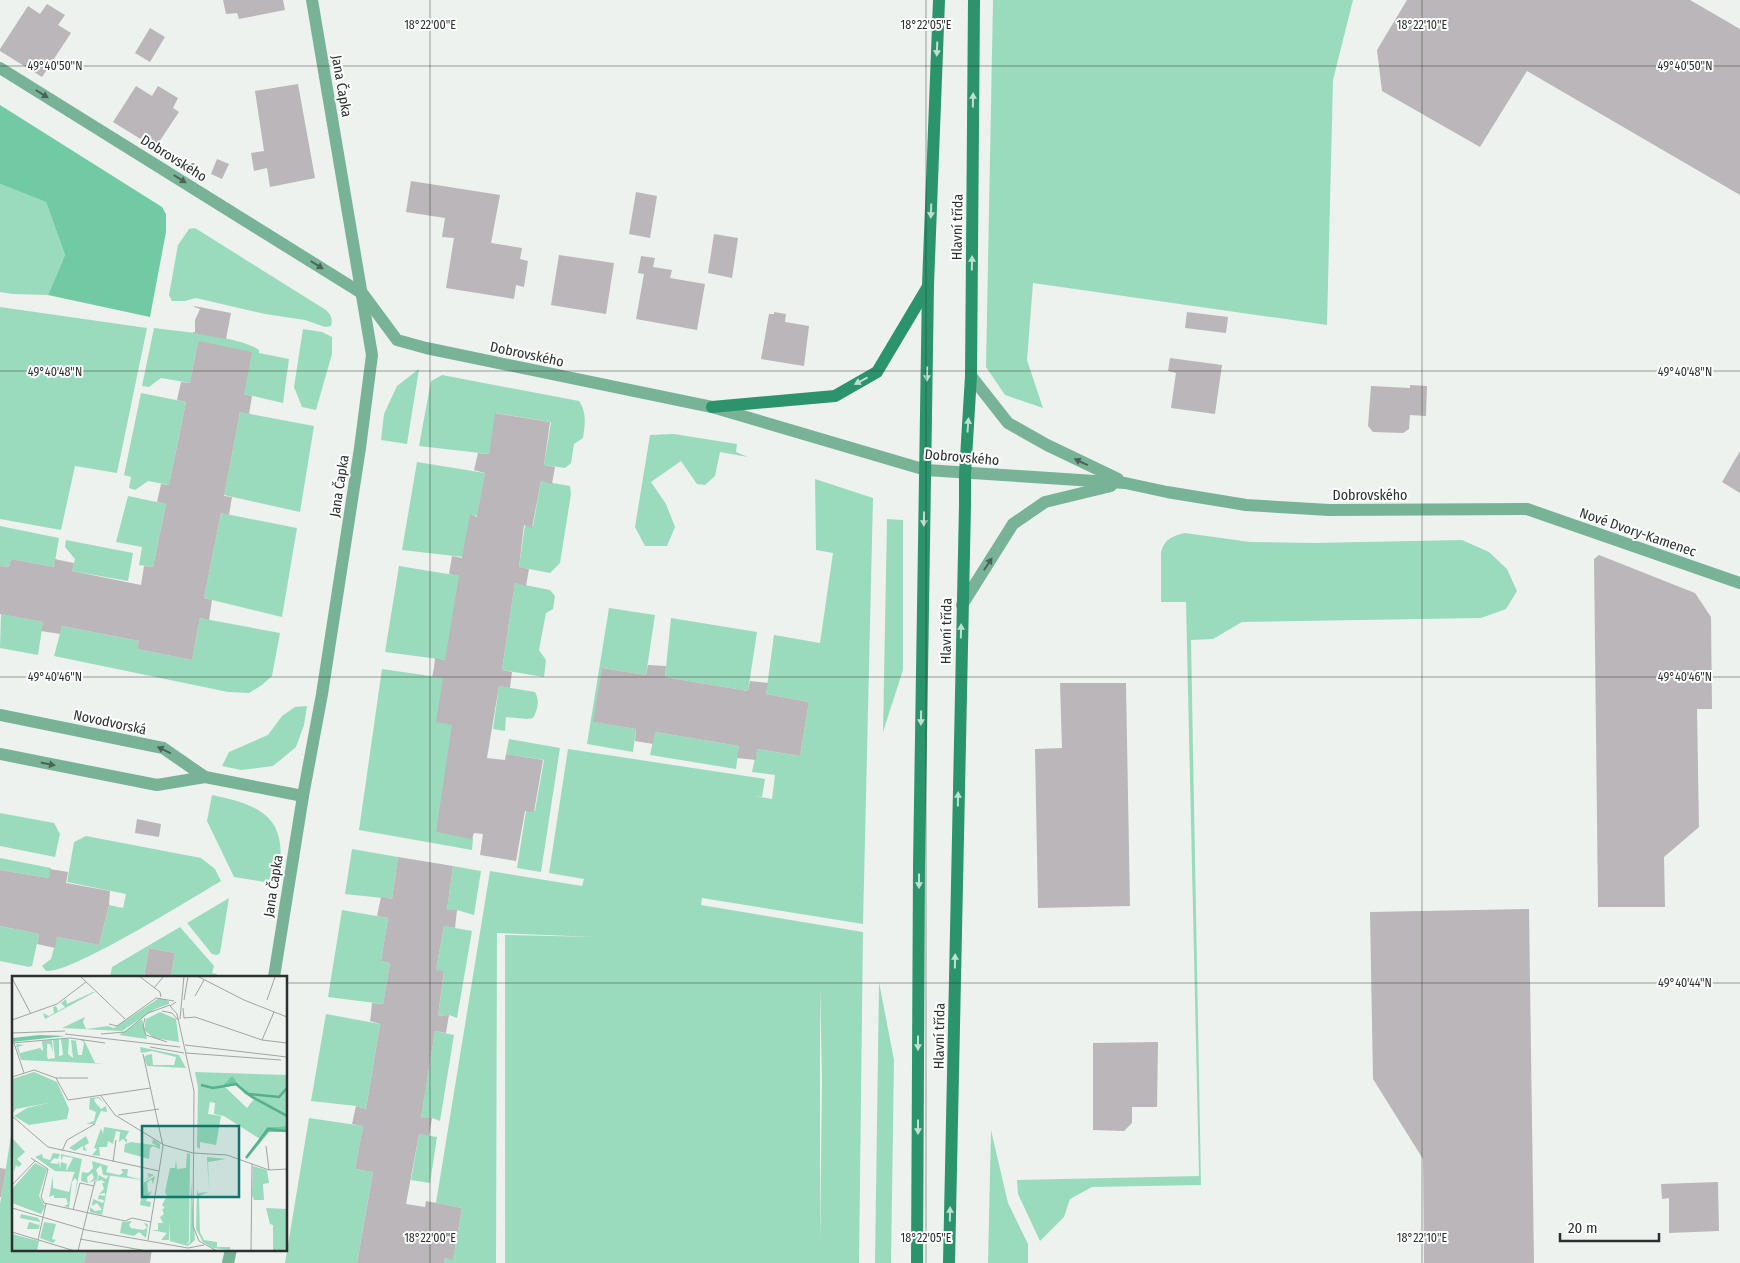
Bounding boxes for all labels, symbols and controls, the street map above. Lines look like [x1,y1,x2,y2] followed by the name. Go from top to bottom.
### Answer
[404,18,456,32] text: 18°22'00"E
[901,18,952,32] text: 18°22'05"E
[1397,18,1448,32] text: 18°22'10"E
[933,41,941,57] one-way arrow
[328,54,356,119] street label: Jana Čapka
[28,59,82,73] text: 49°40'50"N
[1658,59,1712,73] text: 49°40'50"N
[35,89,48,98] one-way arrow
[970,92,978,108] one-way arrow
[137,131,210,185] street label: Dobrovského
[173,174,186,184] one-way arrow
[948,193,967,260] street label: Hlavní třída
[927,203,935,219] one-way arrow
[968,254,976,270] one-way arrow
[311,261,324,270] one-way arrow
[488,338,565,371] street label: Dobrovského
[28,365,82,379] text: 49°40'48"N
[1658,365,1712,379] text: 49°40'48"N
[923,366,931,382] one-way arrow
[854,377,869,385] one-way arrow
[964,417,972,433] one-way arrow
[924,446,1000,469] street label: Dobrovského
[325,454,353,518] street label: Jana Čapka
[1074,457,1088,465] one-way arrow
[1333,487,1407,504] street label: Dobrovského
[1577,505,1698,560] street label: Nové Dvory-Kamenec
[920,511,928,527] one-way arrow
[984,557,993,570] one-way arrow
[937,597,956,664] street label: Hlavní třída
[958,623,966,639] one-way arrow
[28,670,82,684] text: 49°40'46"N
[1658,670,1712,684] text: 49°40'46"N
[72,706,148,739] street label: Novodvorská
[917,711,925,727] one-way arrow
[157,746,172,755] one-way arrow
[40,760,56,768] one-way arrow
[954,790,962,806] one-way arrow
[259,854,287,918] street label: Jana Čapka
[915,873,923,889] one-way arrow
[951,953,959,969] one-way arrow
[12,976,288,1250] inset map
[1658,976,1712,990] text: 49°40'44"N
[930,1002,949,1069] street label: Hlavní třída
[914,1036,922,1052] one-way arrow
[913,1119,921,1135] one-way arrow
[946,1206,954,1222] one-way arrow
[1560,1210,1659,1242] scale bar
[1568,1219,1598,1237] text: 20 m
[404,1231,456,1245] text: 18°22'00"E
[901,1231,952,1245] text: 18°22'05"E
[1397,1231,1448,1245] text: 18°22'10"E

